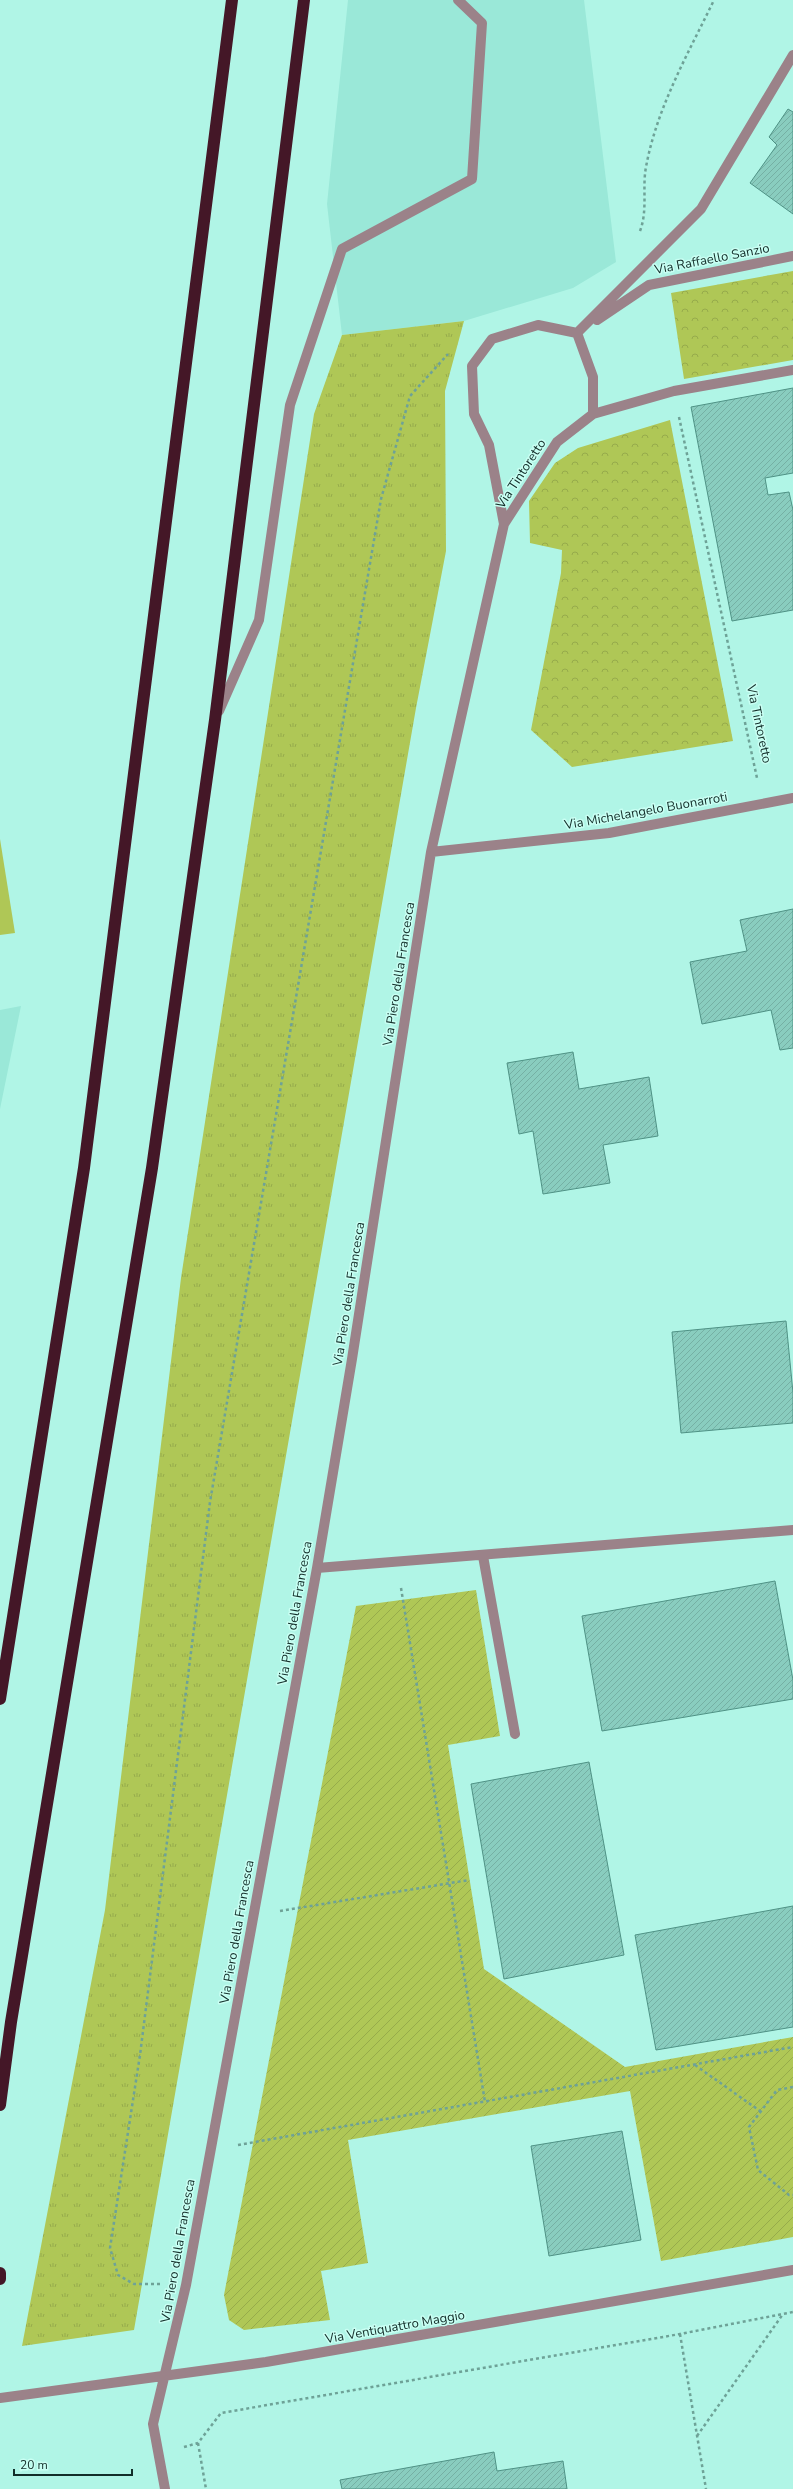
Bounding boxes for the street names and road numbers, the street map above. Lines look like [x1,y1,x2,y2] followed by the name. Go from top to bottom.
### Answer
[652,239,771,279] street label: Via Raffaello Sanzio
[491,436,550,513] street label: Via Tintoretto
[742,682,776,765] street label: Via Tintoretto
[562,788,729,834] street label: Via Michelangelo Buonarroti
[379,901,419,1048] street label: Via Piero della Francesca
[329,1221,369,1368] street label: Via Piero della Francesca
[273,1540,317,1687] street label: Via Piero della Francesca
[215,1859,259,2006] street label: Via Piero della Francesca
[156,2178,200,2325] street label: Via Piero della Francesca
[323,2306,466,2348] street label: Via Ventiquattro Maggio

